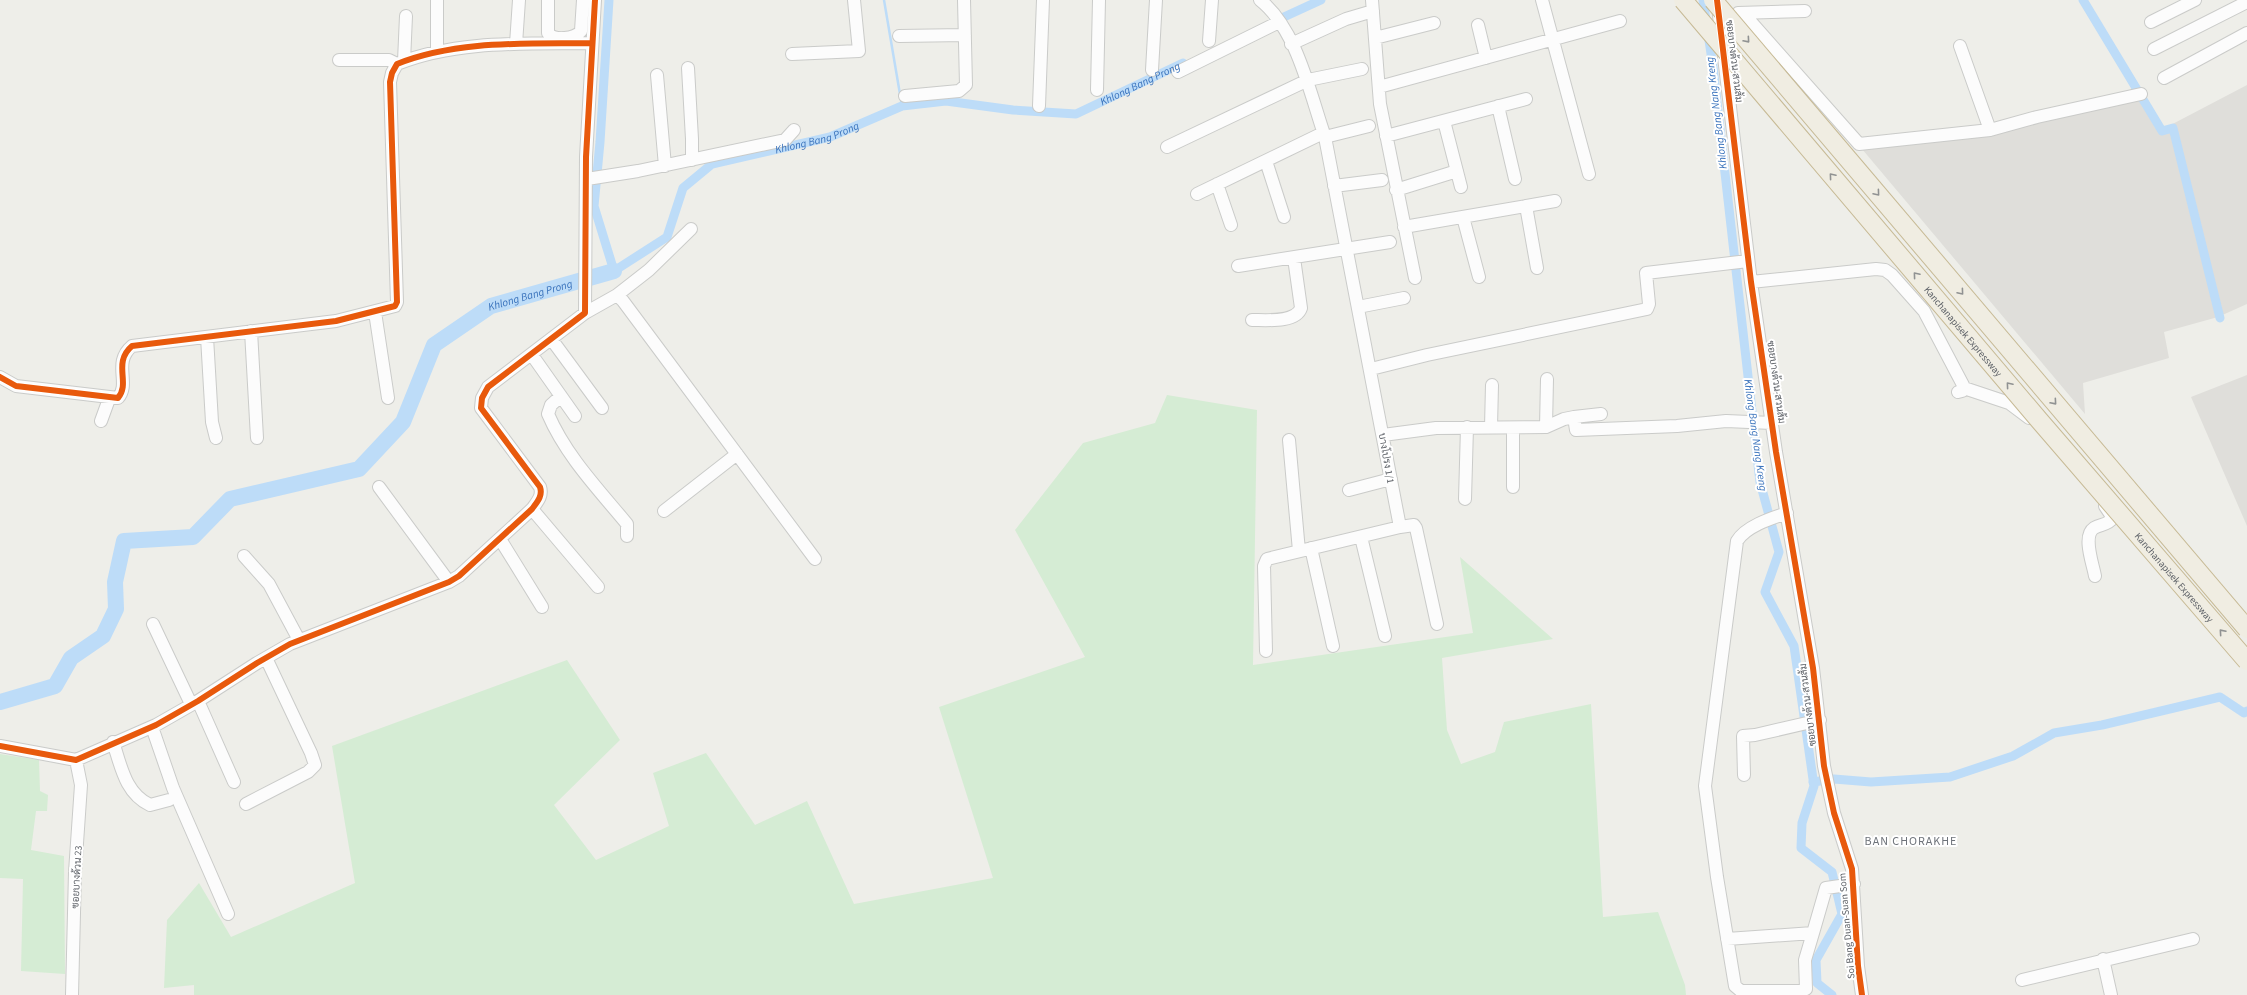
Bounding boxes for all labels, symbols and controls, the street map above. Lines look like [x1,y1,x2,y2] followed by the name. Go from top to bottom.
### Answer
[1722,19,1746,103] street label: ซอยบางด้วน-สวนส้ม
[1743,36,1750,43] one-way arrow
[1702,56,1731,170] water label: Khlong Bang Nang Kreng
[1098,58,1183,109] water label: Khlong Bang Prong
[774,118,862,157] water label: Khlong Bang Prong
[1829,173,1836,180] one-way arrow
[1872,188,1879,195] one-way arrow
[1913,272,1920,280] one-way arrow
[486,276,574,314] water label: Khlong Bang Prong
[1920,283,2005,380] street label: Kanchanapisek Expressway
[1956,287,1963,295] one-way arrow
[1763,340,1789,424] street label: ซอยบางด้วน-สวนส้ม
[1740,378,1771,492] water label: Khlong Bang Nang Kreng
[2006,382,2013,389] one-way arrow
[2050,397,2057,404] one-way arrow
[1375,432,1397,485] street label: บางโปรง 1/1
[2131,530,2217,626] street label: Kanchanapisek Expressway
[2219,629,2226,636] one-way arrow
[1796,663,1820,747] street label: ซอยบางด้วน-สวนส้ม
[1865,833,1957,850] district label: BAN CHORAKHE
[68,845,86,909] street label: ซอยบางด้วน 23
[1835,872,1859,979] street label: Soi Bang Duan-Suan Som

